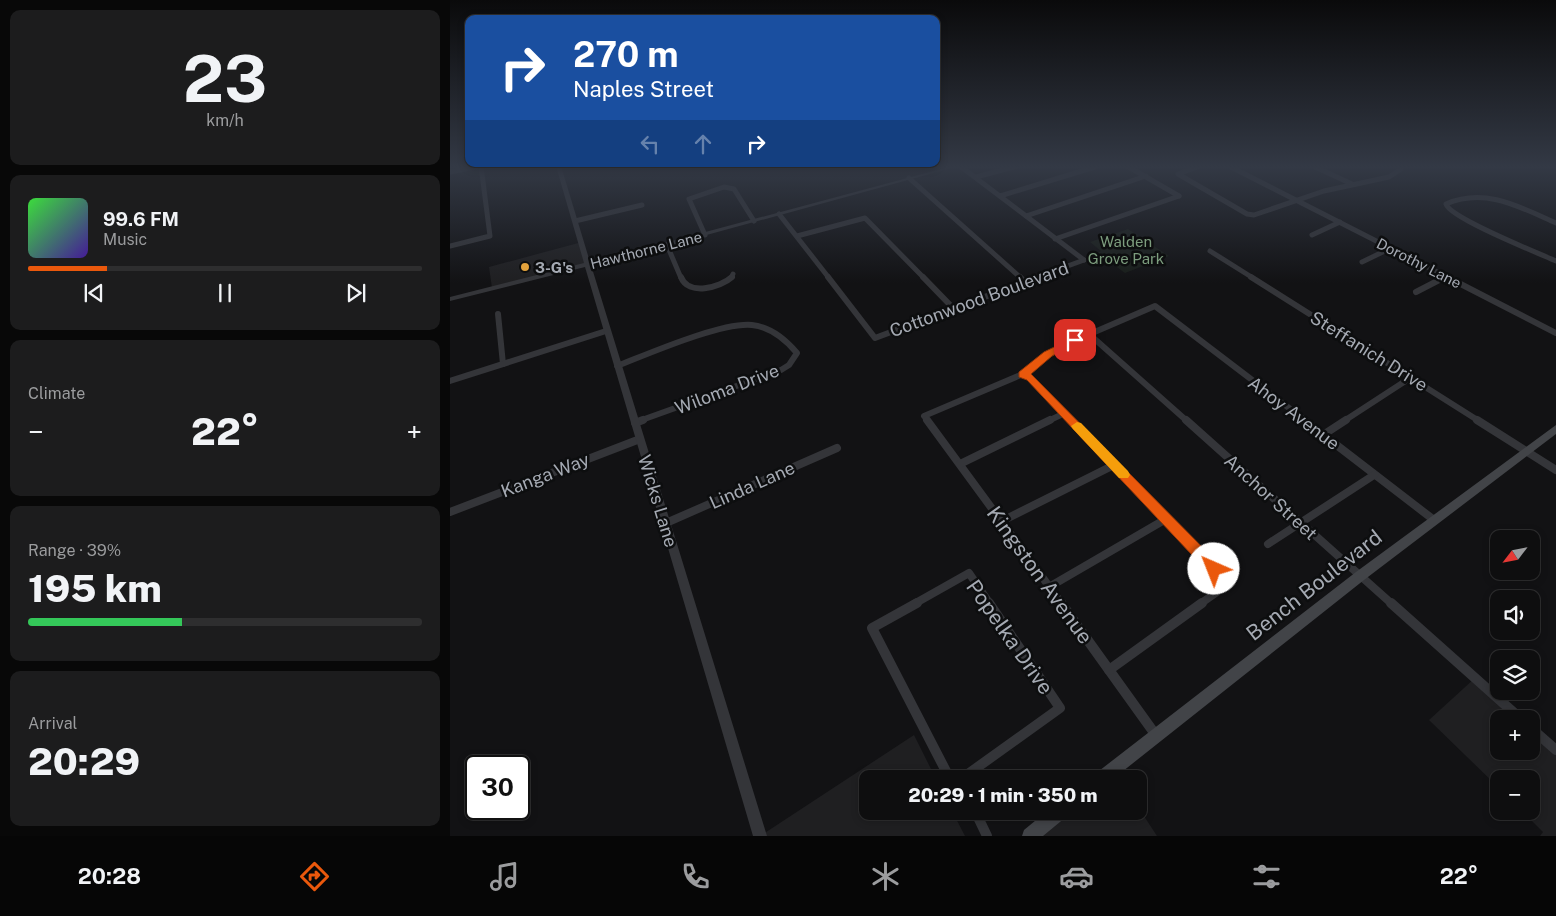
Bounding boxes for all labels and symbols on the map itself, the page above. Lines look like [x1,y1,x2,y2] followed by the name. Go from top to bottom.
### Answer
[588,228,704,272] street label: Hawthorne Lane
[1088,233,1164,267] park label: Walden Grove Park
[1374,234,1464,292] street label: Dorothy Lane
[887,257,1071,341] street label: Cottonwood Boulevard
[535,259,573,276] place label: 3-G's
[519,261,531,273] marker: 3-G's
[1306,306,1432,396] street label: Steffanich Drive
[1054,319,1096,361] pin
[672,360,782,418] street label: Wiloma Drive
[1244,372,1344,454] street label: Ahoy Avenue
[498,448,593,501] street label: Kanga Way
[1220,450,1322,544] street label: Anchor Street
[634,452,682,550] street label: Wicks Lane
[706,457,798,513] street label: Linda Lane
[982,501,1098,649] street label: Kingston Avenue
[1241,524,1387,646] street label: Bench Boulevard
[1490,530,1540,580] north arrow
[1187,542,1239,594] position arrow
[961,575,1059,699] street label: Popelka Drive
[465,755,530,820] speed limit sign: 30

